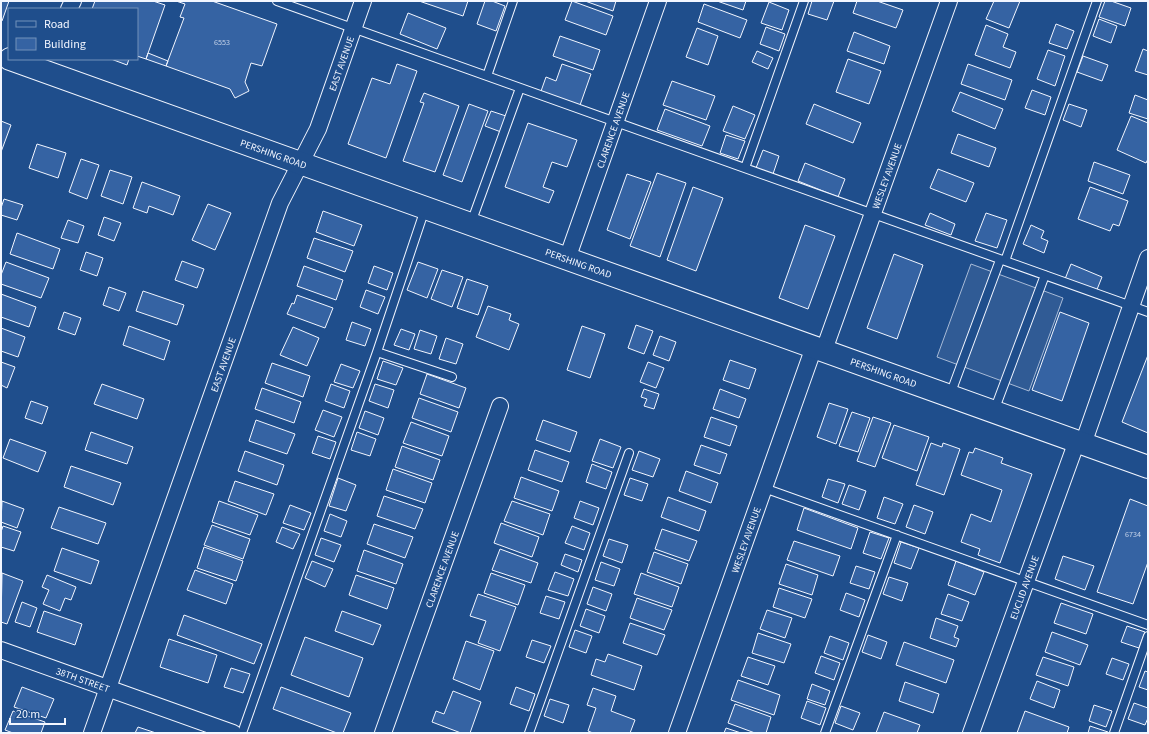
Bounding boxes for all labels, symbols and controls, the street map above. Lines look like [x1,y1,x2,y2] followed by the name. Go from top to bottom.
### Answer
[8,8,138,60] legend
[44,16,70,33] text: Road
[326,35,358,93] street label: EAST AVENUE
[44,36,86,53] text: Building
[214,37,230,48] house number: 6553
[594,90,633,170] street label: CLARENCE AVENUE
[238,136,308,173] street label: PERSHING ROAD
[869,141,906,211] street label: WESLEY AVENUE
[543,245,613,282] street label: PERSHING ROAD
[208,336,240,394] street label: EAST AVENUE
[848,355,918,391] street label: PERSHING ROAD
[728,505,765,575] street label: WESLEY AVENUE
[422,529,463,610] street label: CLARENCE AVENUE
[1125,529,1141,540] house number: 6734
[1007,554,1043,622] street label: EUCLID AVENUE
[54,664,112,696] street label: 38TH STREET
[10,700,65,726] scale bar
[16,706,40,723] text: 20 m

